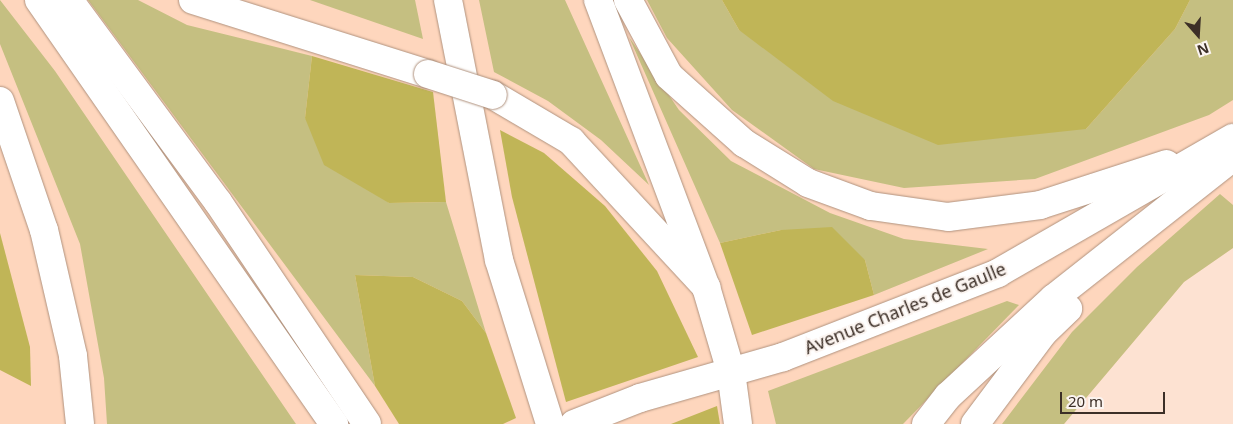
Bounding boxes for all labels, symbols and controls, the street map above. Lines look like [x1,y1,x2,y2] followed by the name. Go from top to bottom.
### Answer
[1173,10,1223,60] north arrow
[1195,39,1212,60] text: N
[801,258,1009,358] street label: Avenue Charles de Gaulle
[1063,382,1168,414] scale bar
[1068,391,1103,411] text: 20 m

